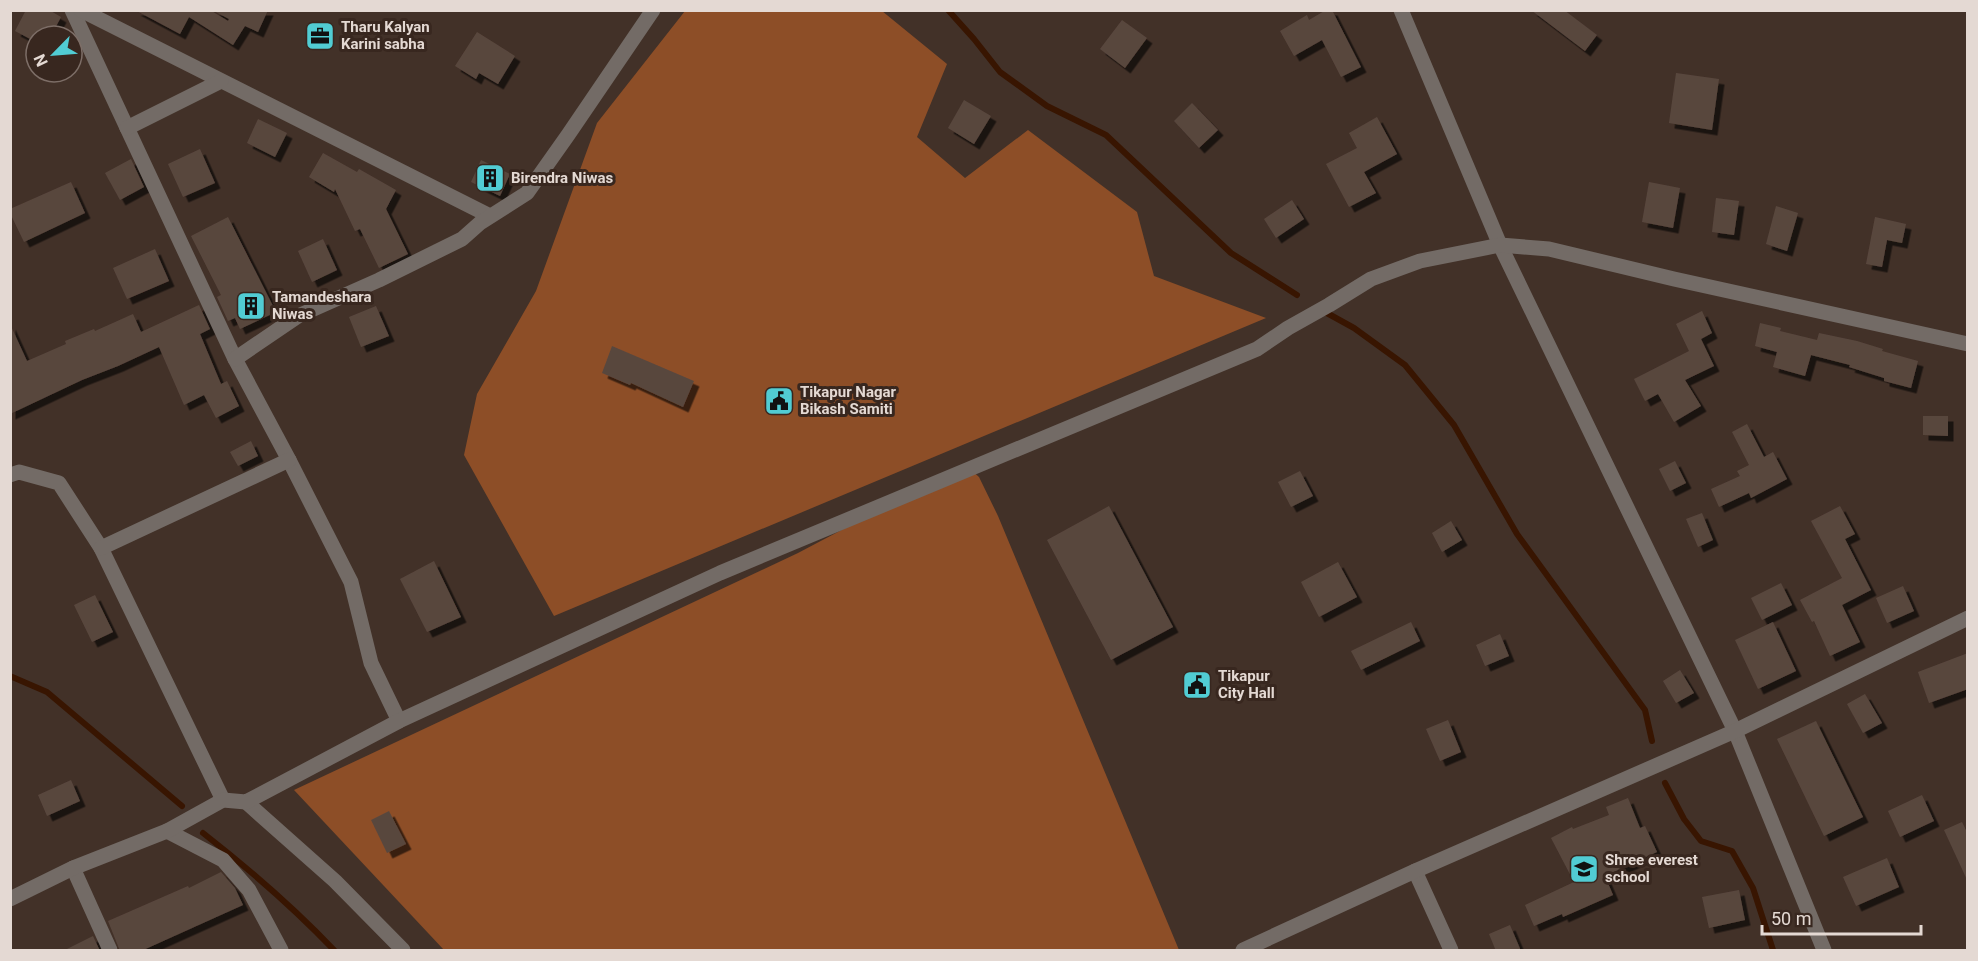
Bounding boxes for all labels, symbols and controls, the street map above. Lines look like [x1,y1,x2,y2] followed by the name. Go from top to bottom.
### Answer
[341,18,430,53] place label: Tharu Kalyan Karini sabha
[304,20,336,52] office icon: Tharu Kalyan Karini sabha
[24,24,84,84] north arrow
[30,51,52,69] text: N
[474,162,506,194] building icon: Birendra Niwas
[511,169,613,187] place label: Birendra Niwas
[272,288,372,323] place label: Tamandeshara Niwas
[235,290,267,322] building icon: Tamandeshara Niwas
[800,383,897,418] place label: Tikapur Nagar Bikash Samiti
[763,385,795,417] public building icon: Tikapur Nagar Bikash Samiti
[1218,667,1275,702] place label: Tikapur City Hall
[1181,669,1213,701] public building icon: Tikapur City Hall
[1605,851,1698,886] place label: Shree everest school
[1568,853,1600,885] school or university icon: Shree everest school
[1762,898,1921,936] scale bar
[1771,908,1811,929] text: 50 m

